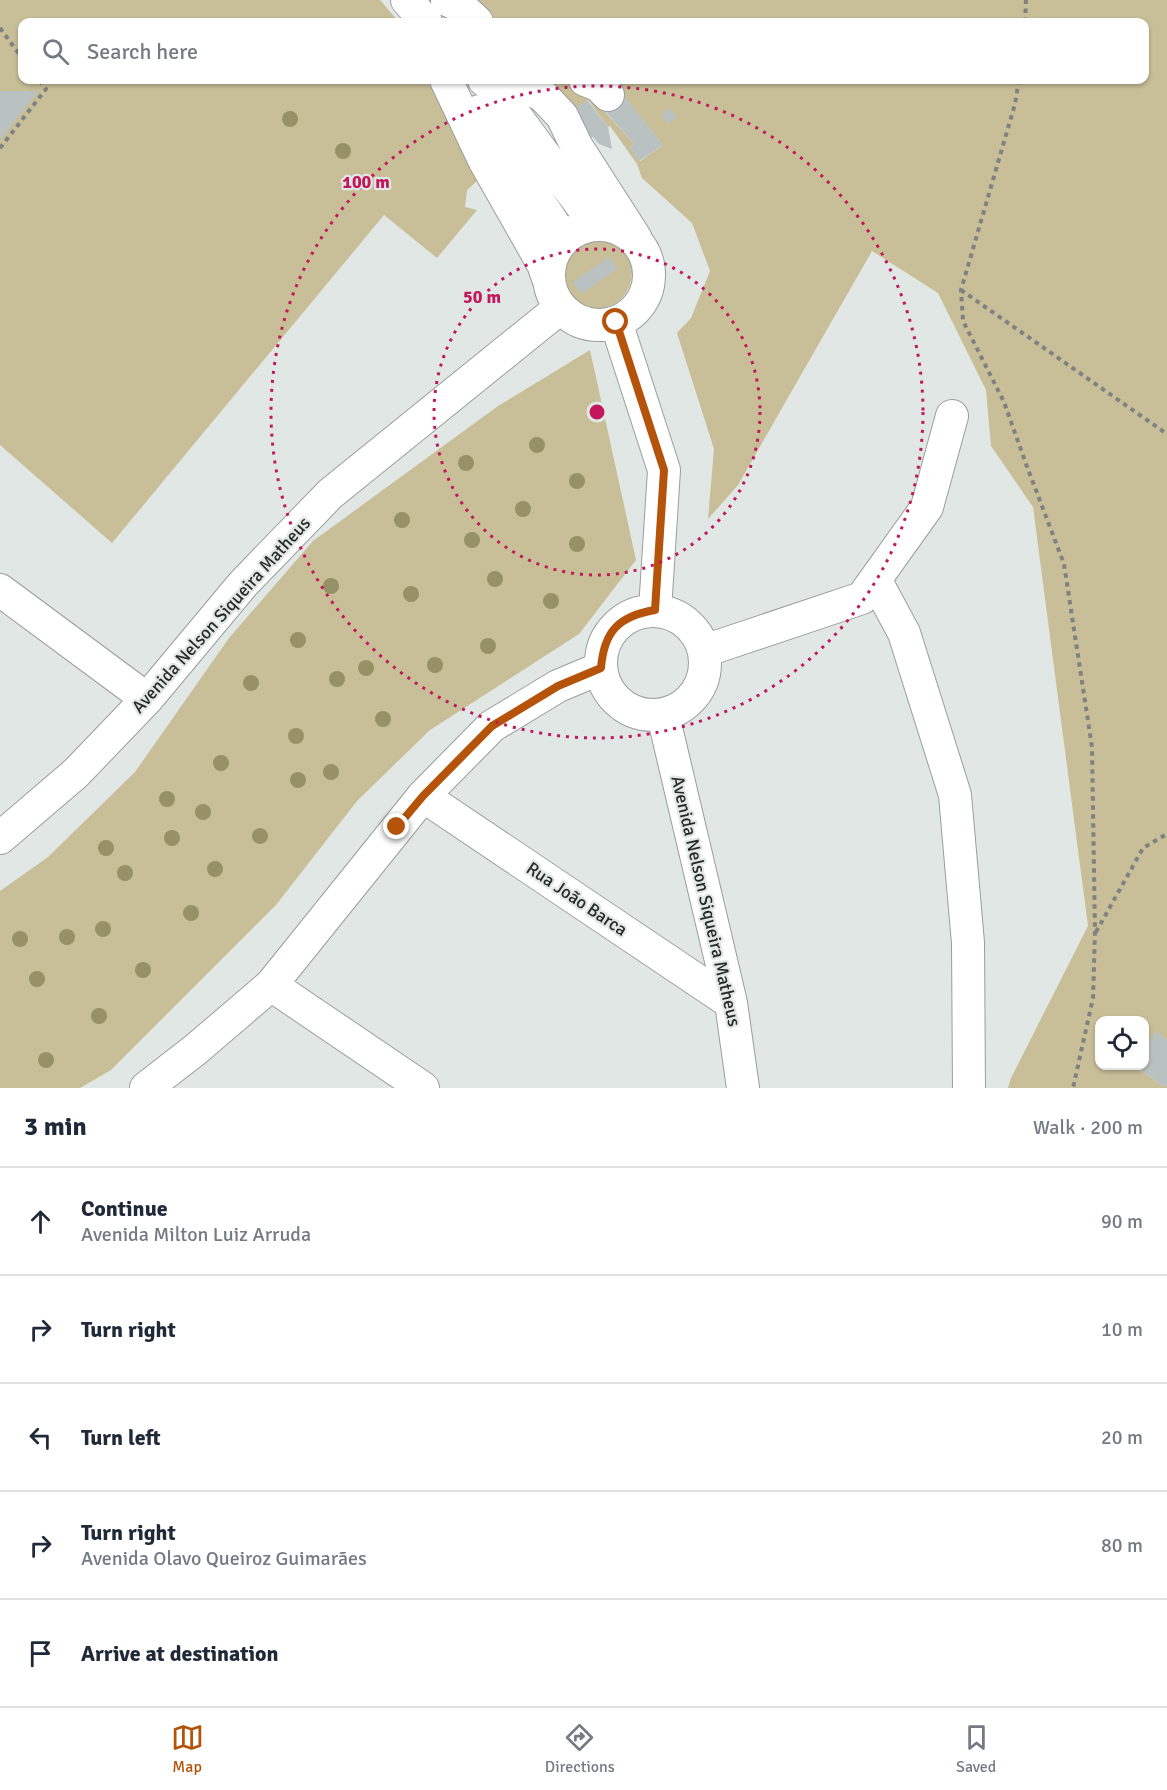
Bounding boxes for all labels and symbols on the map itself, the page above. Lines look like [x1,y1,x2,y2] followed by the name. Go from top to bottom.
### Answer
[342,171,390,193] text: 100 m
[463,286,501,308] text: 50 m
[602,308,628,334] route start
[587,402,607,422] centre of rings
[127,512,315,718] street label: Avenida Nelson Siqueira Matheus
[666,774,746,1029] street label: Avenida Nelson Siqueira Matheus
[383,813,409,839] route end
[522,857,632,941] street label: Rua João Barca

